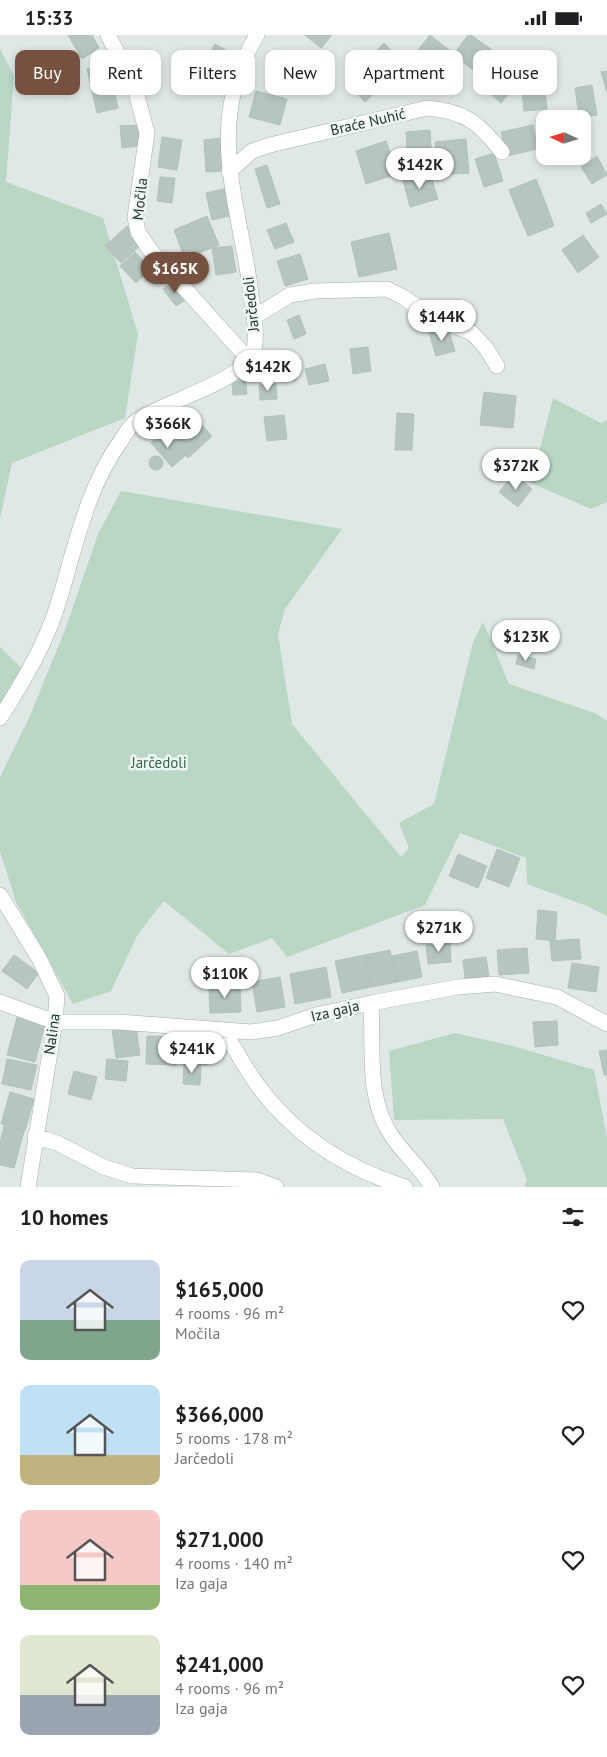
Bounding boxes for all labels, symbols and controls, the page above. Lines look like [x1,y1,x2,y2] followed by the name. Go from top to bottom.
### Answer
[25,6,73,30] text: 15:33
[15,50,80,95] chip: Buy
[90,50,161,95] chip: Rent
[171,50,255,95] chip: Filters
[265,50,335,95] chip: New
[345,50,463,95] chip: Apartment
[473,50,557,95] chip: House
[328,104,408,139] street label: Braće Nuhić
[536,110,591,165] north arrow
[536,110,591,165] map controls
[385,147,455,190] pin: $142K
[397,154,443,174] text: $142K
[128,177,151,221] street label: Močila
[140,251,210,294] pin: $165K
[152,258,198,278] text: $165K
[238,275,263,334] street label: Jarčedoli
[407,299,477,342] pin: $144K
[419,306,465,326] text: $144K
[233,349,303,392] pin: $142K
[245,356,291,376] text: $142K
[133,407,203,449] pin: $366K
[145,413,191,433] text: $366K
[481,449,551,491] pin: $372K
[493,455,539,475] text: $372K
[491,619,561,662] pin: $123K
[503,626,549,646] text: $123K
[130,753,187,772] park label: Jarčedoli
[404,911,474,953] pin: $271K
[416,917,462,937] text: $271K
[190,957,260,999] pin: $110K
[202,963,248,983] text: $110K
[309,995,361,1026] street label: Iza gaja
[39,1012,64,1056] street label: Nalina
[157,1031,227,1074] pin: $241K
[169,1038,215,1058] text: $241K
[559,1203,587,1231] icon: filters
[20,1204,108,1231] text: 10 homes
[175,1276,264,1303] text: $165,000
[60,1280,120,1340] icon: home
[559,1296,587,1324] icon: heart
[175,1303,284,1323] text: 4 rooms · 96 m²
[175,1323,220,1343] text: Močila
[175,1401,264,1428] text: $366,000
[60,1405,120,1465] icon: home
[559,1421,587,1449] icon: heart
[175,1428,293,1448] text: 5 rooms · 178 m²
[175,1448,234,1468] text: Jarčedoli
[175,1526,264,1553] text: $271,000
[60,1530,120,1590] icon: home
[559,1546,587,1574] icon: heart
[175,1553,293,1573] text: 4 rooms · 140 m²
[175,1573,228,1593] text: Iza gaja
[175,1651,264,1678] text: $241,000
[60,1655,120,1715] icon: home
[559,1671,587,1699] icon: heart
[175,1678,284,1698] text: 4 rooms · 96 m²
[175,1698,228,1718] text: Iza gaja

